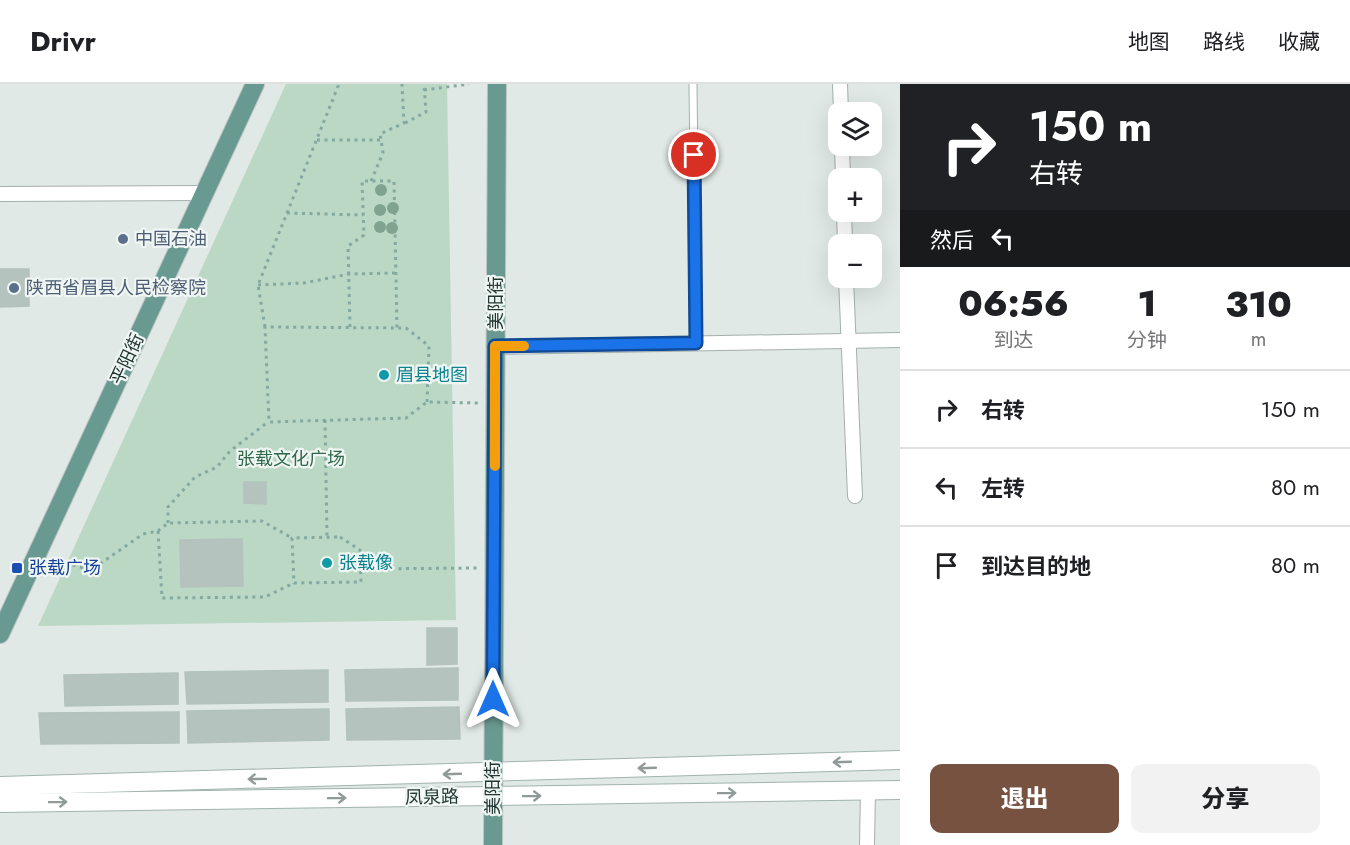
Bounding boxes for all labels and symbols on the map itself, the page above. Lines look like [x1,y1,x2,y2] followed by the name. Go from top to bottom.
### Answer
[668,129,719,180] pin
[135,226,207,252] place label: 中国石油
[116,232,130,246] marker: 中国石油
[26,275,206,301] place label: 陕西省眉县人民检察院
[483,276,509,330] street label: 美阳街
[7,281,21,295] marker: 陕西省眉县人民检察院
[104,329,150,389] street label: 平阳街
[396,362,468,388] place label: 眉县地图
[377,368,391,382] marker: 眉县地图
[237,446,345,472] park label: 张载文化广场
[339,550,393,576] place label: 张载像
[29,555,101,581] place label: 张载广场
[320,556,334,570] marker: 张载像
[10,561,24,575] marker: 张载广场
[461,667,525,731] position arrow
[832,756,852,768] one-way arrow
[480,761,506,815] street label: 美阳街
[637,762,657,774] one-way arrow
[442,768,462,780] one-way arrow
[247,774,267,785] one-way arrow
[405,784,459,810] street label: 凤泉路
[717,787,737,798] one-way arrow
[522,790,542,802] one-way arrow
[327,792,347,804] one-way arrow
[48,796,68,808] one-way arrow

